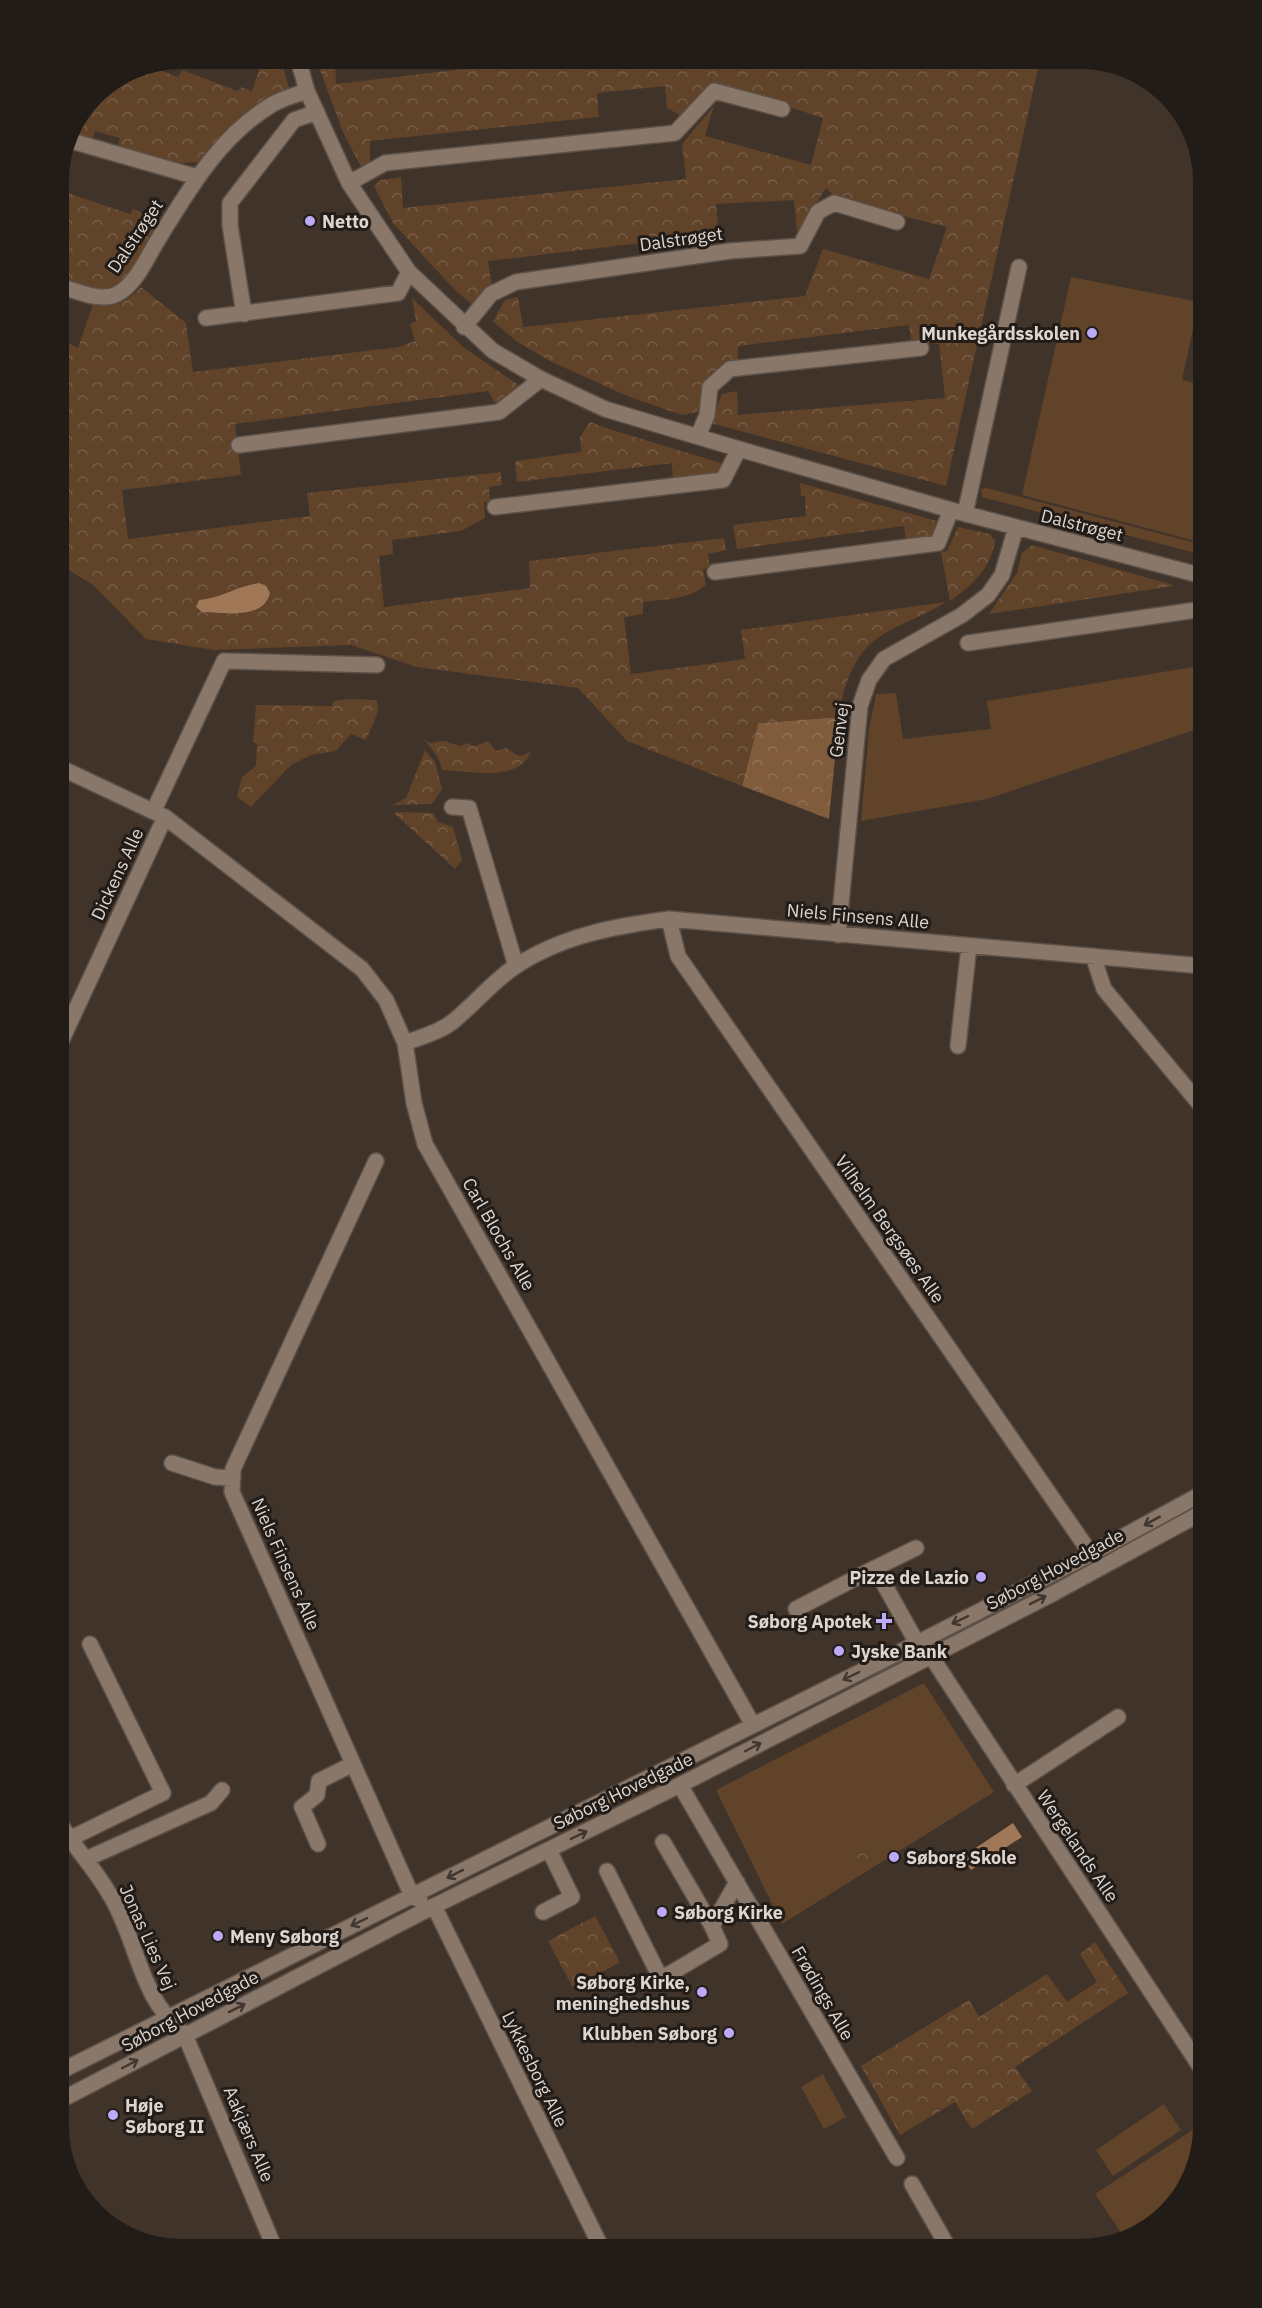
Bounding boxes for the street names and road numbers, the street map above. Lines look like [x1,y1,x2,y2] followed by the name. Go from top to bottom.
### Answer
[102,195,168,277] street label: Dalstrøget
[638,222,724,256] street label: Dalstrøget
[1039,504,1125,546] street label: Dalstrøget
[824,701,854,759] street label: Genvej
[86,824,148,924] street label: Dickens Alle
[786,898,930,934] street label: Niels Finsens Alle
[830,1150,950,1308] street label: Vilhelm Bergsøes Alle
[457,1173,541,1295] street label: Carl Blochs Alle
[246,1494,326,1634] street label: Niels Finsens Alle
[982,1523,1128,1615] street label: Søborg Hovedgade
[550,1747,697,1835] street label: Søborg Hovedgade
[1032,1786,1124,1907] street label: Wergelands Alle
[114,1881,182,1993] street label: Jonas Lies Vej
[787,1942,859,2044] street label: Frødings Alle
[117,1965,263,2057] street label: Søborg Hovedgade
[497,2007,573,2131] street label: Lykkesborg Alle
[219,2083,279,2185] street label: Aakjærs Alle

